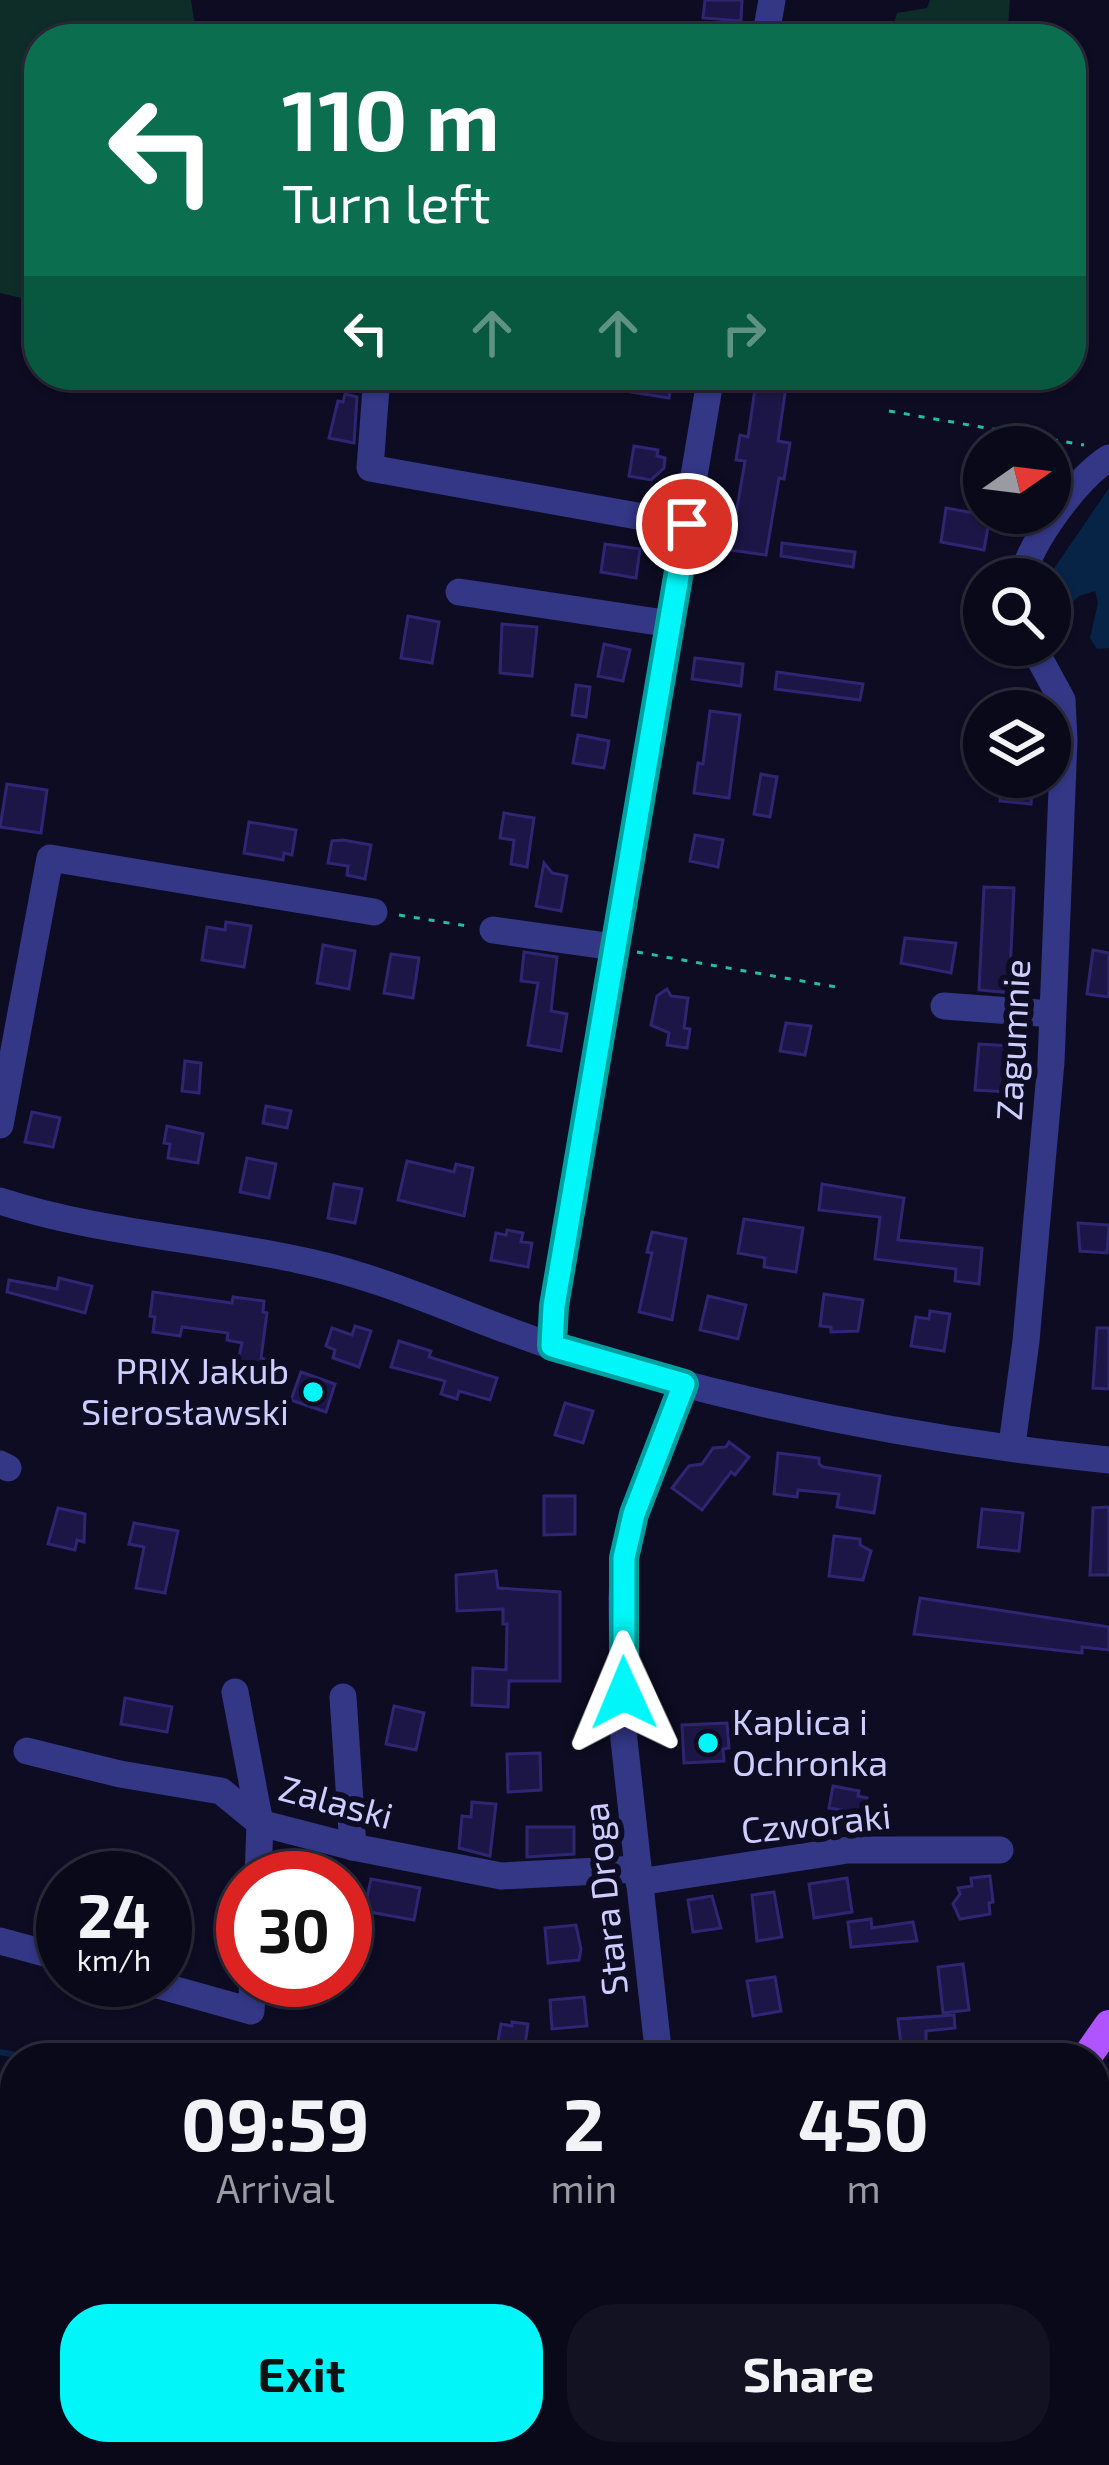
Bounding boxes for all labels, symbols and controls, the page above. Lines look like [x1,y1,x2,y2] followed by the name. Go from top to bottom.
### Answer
[282,67,500,168] text: 110 m
[84,72,240,228] icon: left
[282,169,491,234] text: Turn left
[333,300,399,366] icon: left
[459,300,525,366] icon: ahead
[585,300,651,366] icon: ahead
[711,300,777,366] icon: right
[963,426,1071,534] north arrow
[963,426,1071,798] map controls
[636,473,738,575] pin
[654,491,720,557] icon: arrive
[963,558,1071,666] button: search
[963,690,1071,798] button: layers
[986,958,1037,1122] street label: Zagumnie
[81,1348,289,1432] place label: PRIX Jakub Sierosławski
[300,1379,326,1405] marker: PRIX Jakub Sierosławski
[561,1630,687,1756] position arrow
[732,1699,888,1783] place label: Kaplica i Ochronka
[695,1730,721,1756] marker: Kaplica i Ochronka
[275,1765,398,1836] street label: Zalaski
[739,1792,893,1851] street label: Czworaki
[572,1801,635,1998] street label: Stara Droga
[216,1851,372,2007] speed limit sign: 30
[77,1878,151,1950] text: 24
[77,1941,151,1977] text: km/h
[181,2079,370,2165] text: 09:59
[563,2079,605,2165] text: 2
[798,2079,929,2165] text: 450
[216,2164,335,2211] text: Arrival
[551,2164,617,2211] text: min
[846,2164,881,2211] text: m
[60,2304,543,2442] button: Exit
[567,2304,1050,2442] button: Share

